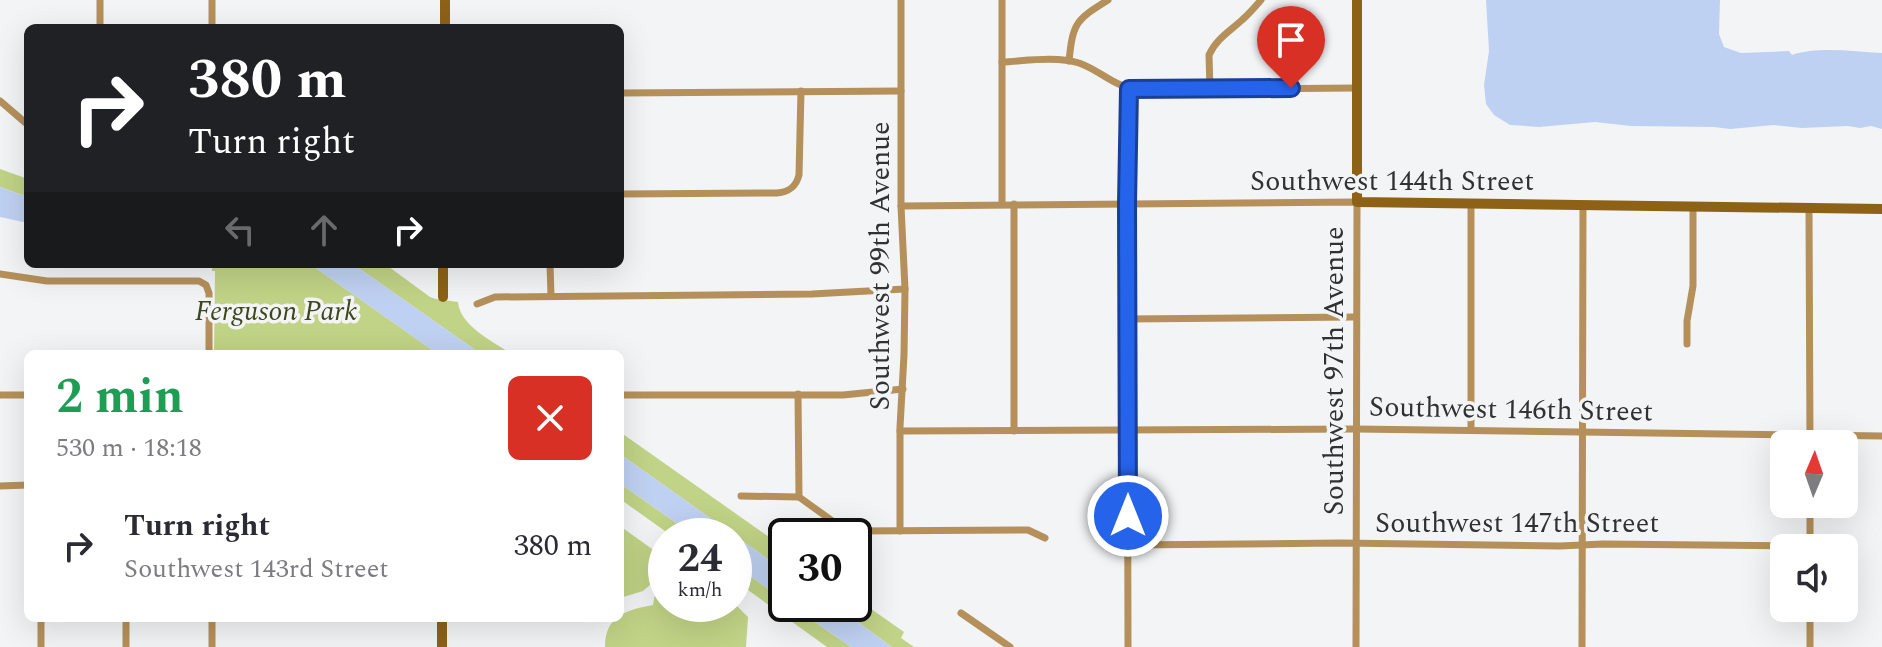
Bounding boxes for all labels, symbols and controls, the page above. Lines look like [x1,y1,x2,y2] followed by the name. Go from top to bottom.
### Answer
[1257,6,1325,88] pin
[1269,18,1313,62] icon: arrive
[188,38,347,123] text: 380 m
[56,56,160,160] icon: right
[188,115,355,170] text: Turn right
[859,121,902,411] street label: Southwest 99th Avenue
[1250,160,1534,203] street label: Southwest 144th Street
[218,208,262,252] icon: left
[302,208,346,252] icon: ahead
[386,208,430,252] icon: right
[1313,226,1356,516] street label: Southwest 97th Avenue
[195,290,357,333] park label: Ferguson Park
[56,361,184,434] text: 2 min
[508,376,592,460] button: close
[1369,386,1654,433] street label: Southwest 146th Street
[56,428,202,468] text: 530 m · 18:18
[1770,430,1858,518] north arrow
[1770,430,1858,622] map controls
[1086,474,1170,558] position arrow
[1375,502,1659,545] street label: Southwest 147th Street
[124,503,270,549] text: Turn right
[768,518,872,622] speed limit sign: 30
[514,523,592,569] text: 380 m
[56,524,100,568] icon: right
[678,529,722,590] text: 24
[1770,534,1858,622] button: sound
[124,549,388,589] text: Southwest 143rd Street
[678,575,723,605] text: km/h

